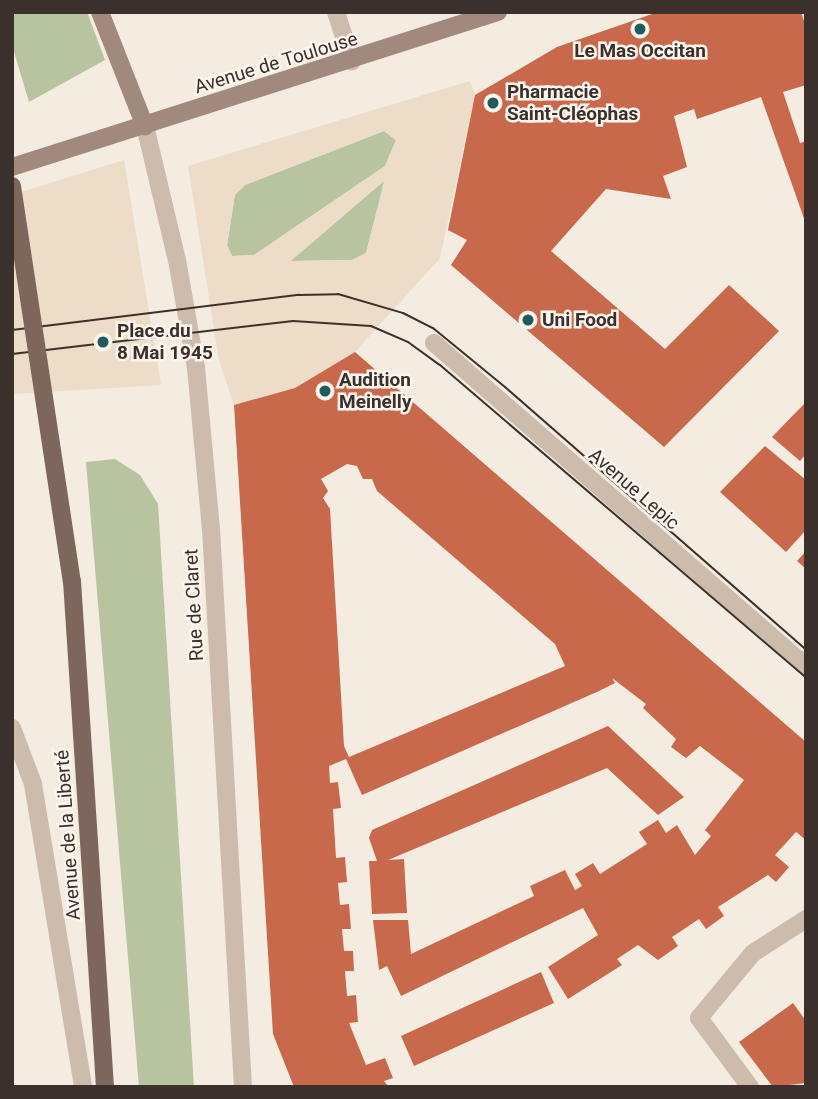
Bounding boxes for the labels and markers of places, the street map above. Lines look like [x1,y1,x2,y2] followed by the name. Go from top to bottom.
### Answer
[632,21,648,37] marker: Le Mas Occitan
[574,40,706,62] place label: Le Mas Occitan
[507,81,638,125] place label: Pharmacie Saint-Cléophas
[485,95,501,111] marker: Pharmacie Saint-Cléophas
[542,309,617,331] place label: Uni Food
[520,312,536,328] marker: Uni Food
[117,320,213,364] place label: Place du 8 Mai 1945
[95,334,111,350] marker: Place du 8 Mai 1945
[339,369,411,413] place label: Audition Meinelly
[317,383,333,399] marker: Audition Meinelly

